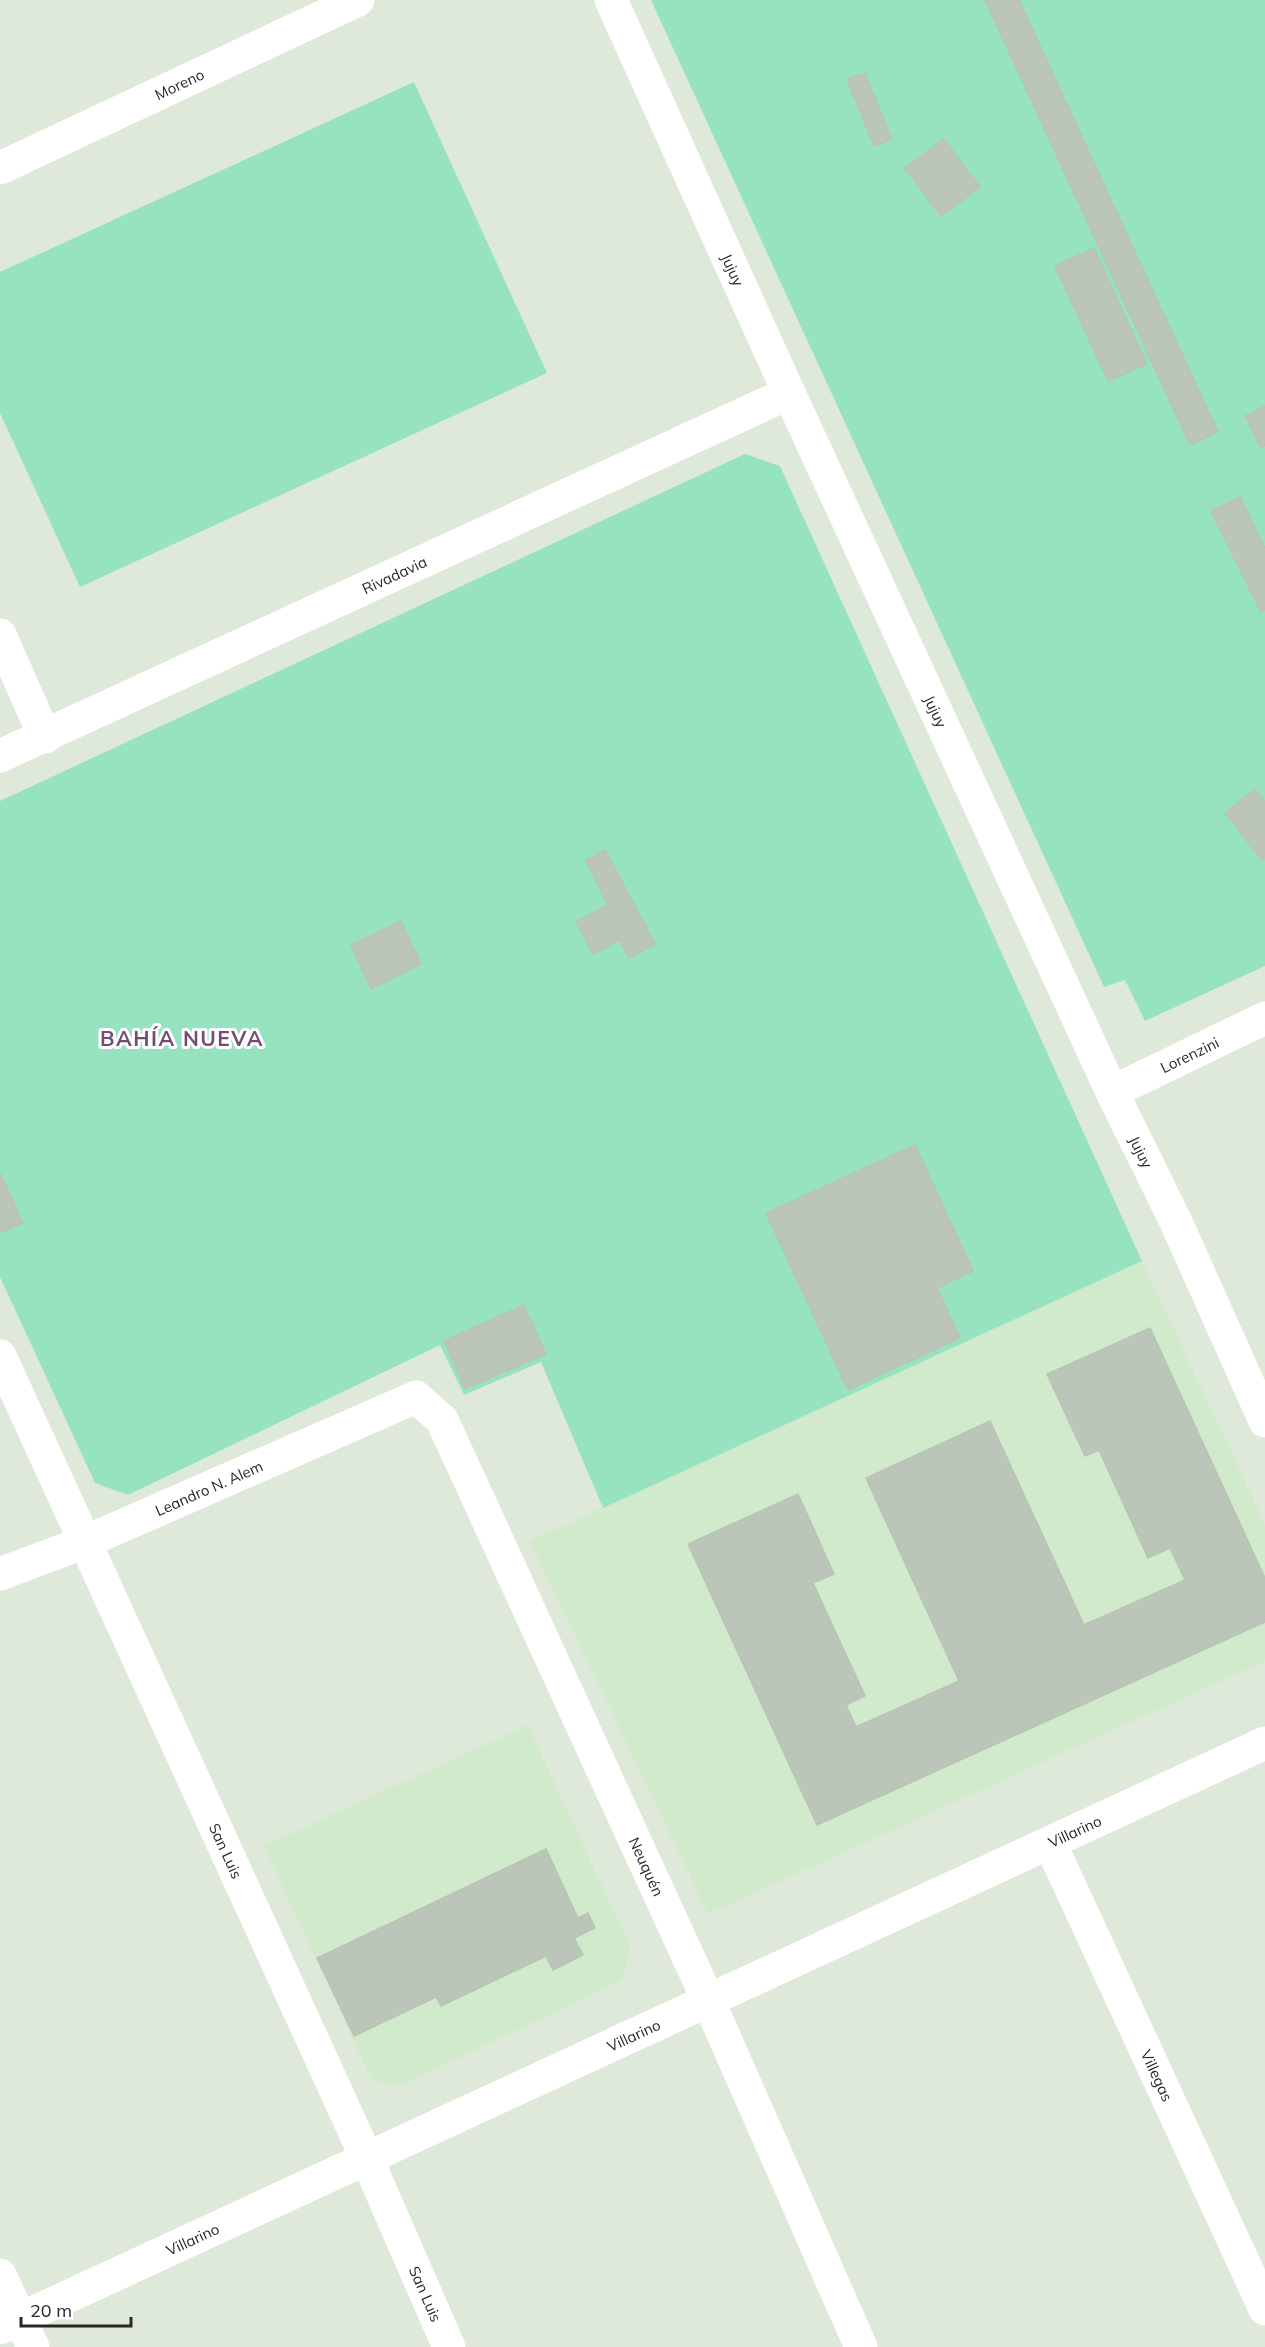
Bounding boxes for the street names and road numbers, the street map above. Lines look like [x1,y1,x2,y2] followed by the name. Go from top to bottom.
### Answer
[152,64,207,104] street label: Moreno
[717,250,749,289] street label: Jujuy
[359,551,430,598] street label: Rivadavia
[920,692,952,731] street label: Jujuy
[1157,1032,1222,1077] street label: Lorenzini
[1125,1132,1157,1171] street label: Jujuy
[152,1456,266,1520] street label: Leandro N. Alem
[1045,1811,1104,1852] street label: Villarino
[205,1820,247,1881] street label: San Luis
[625,1834,668,1899] street label: Neuquén
[604,2015,663,2056] street label: Villarino
[1137,2047,1177,2104] street label: Villegas
[163,2219,222,2260] street label: Villarino
[405,2263,446,2325] street label: San Luis

